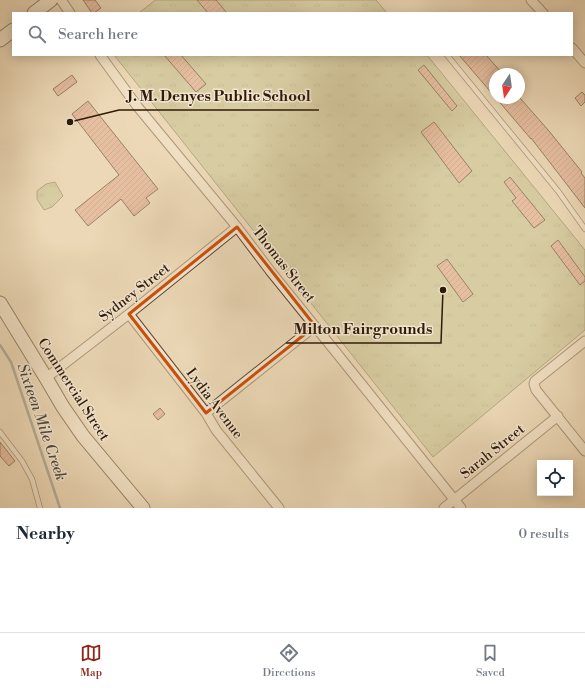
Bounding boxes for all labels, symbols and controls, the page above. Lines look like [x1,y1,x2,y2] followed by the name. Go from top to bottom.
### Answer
[12,12,573,56] search box
[26,23,48,45] icon: search
[58,25,138,44] text: Search here
[489,68,525,104] north arrow
[119,83,319,110] callout: J. M. Denyes Public School
[125,87,311,106] text: J. M. Denyes Public School
[248,223,319,307] street label: Thomas Street
[95,259,174,326] street label: Sydney Street
[286,316,441,343] callout: Milton Fairgrounds
[294,320,432,339] text: Milton Fairgrounds
[33,335,113,444] street label: Commercial Street
[13,361,71,484] water label: Sixteen Mile Creek
[182,365,247,443] street label: Lydia Avenue
[457,420,528,483] street label: Sarah Street
[537,460,573,496] map controls
[537,460,573,496] button: locate
[16,523,75,545] text: Nearby
[518,526,569,542] text: 0 results
[80,642,102,680] tab: Map
[263,642,316,680] tab: Directions
[476,642,505,680] tab: Saved

